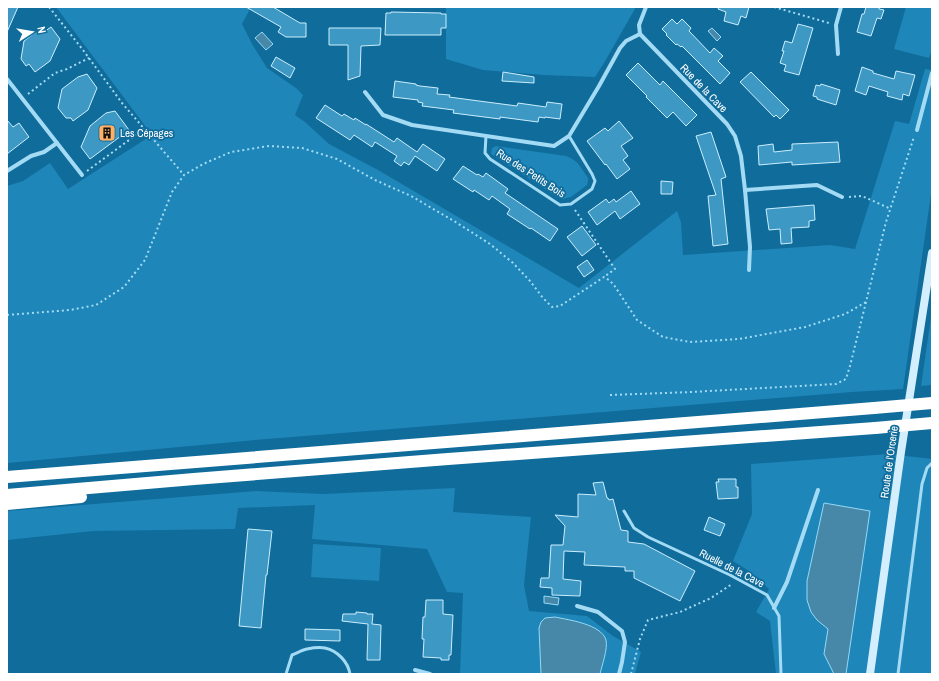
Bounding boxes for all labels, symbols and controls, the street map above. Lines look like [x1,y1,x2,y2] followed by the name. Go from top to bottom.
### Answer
[12,12,52,52] north arrow
[34,25,49,35] text: N
[677,61,731,115] street label: Rue de la Cave
[97,123,117,143] building icon: Les Cépages
[120,126,174,140] place label: Les Cépages
[494,145,569,201] street label: Rue des Petits Bois
[877,425,901,499] street label: Route de l'Orcerie
[697,546,767,590] street label: Ruelle de la Cave

